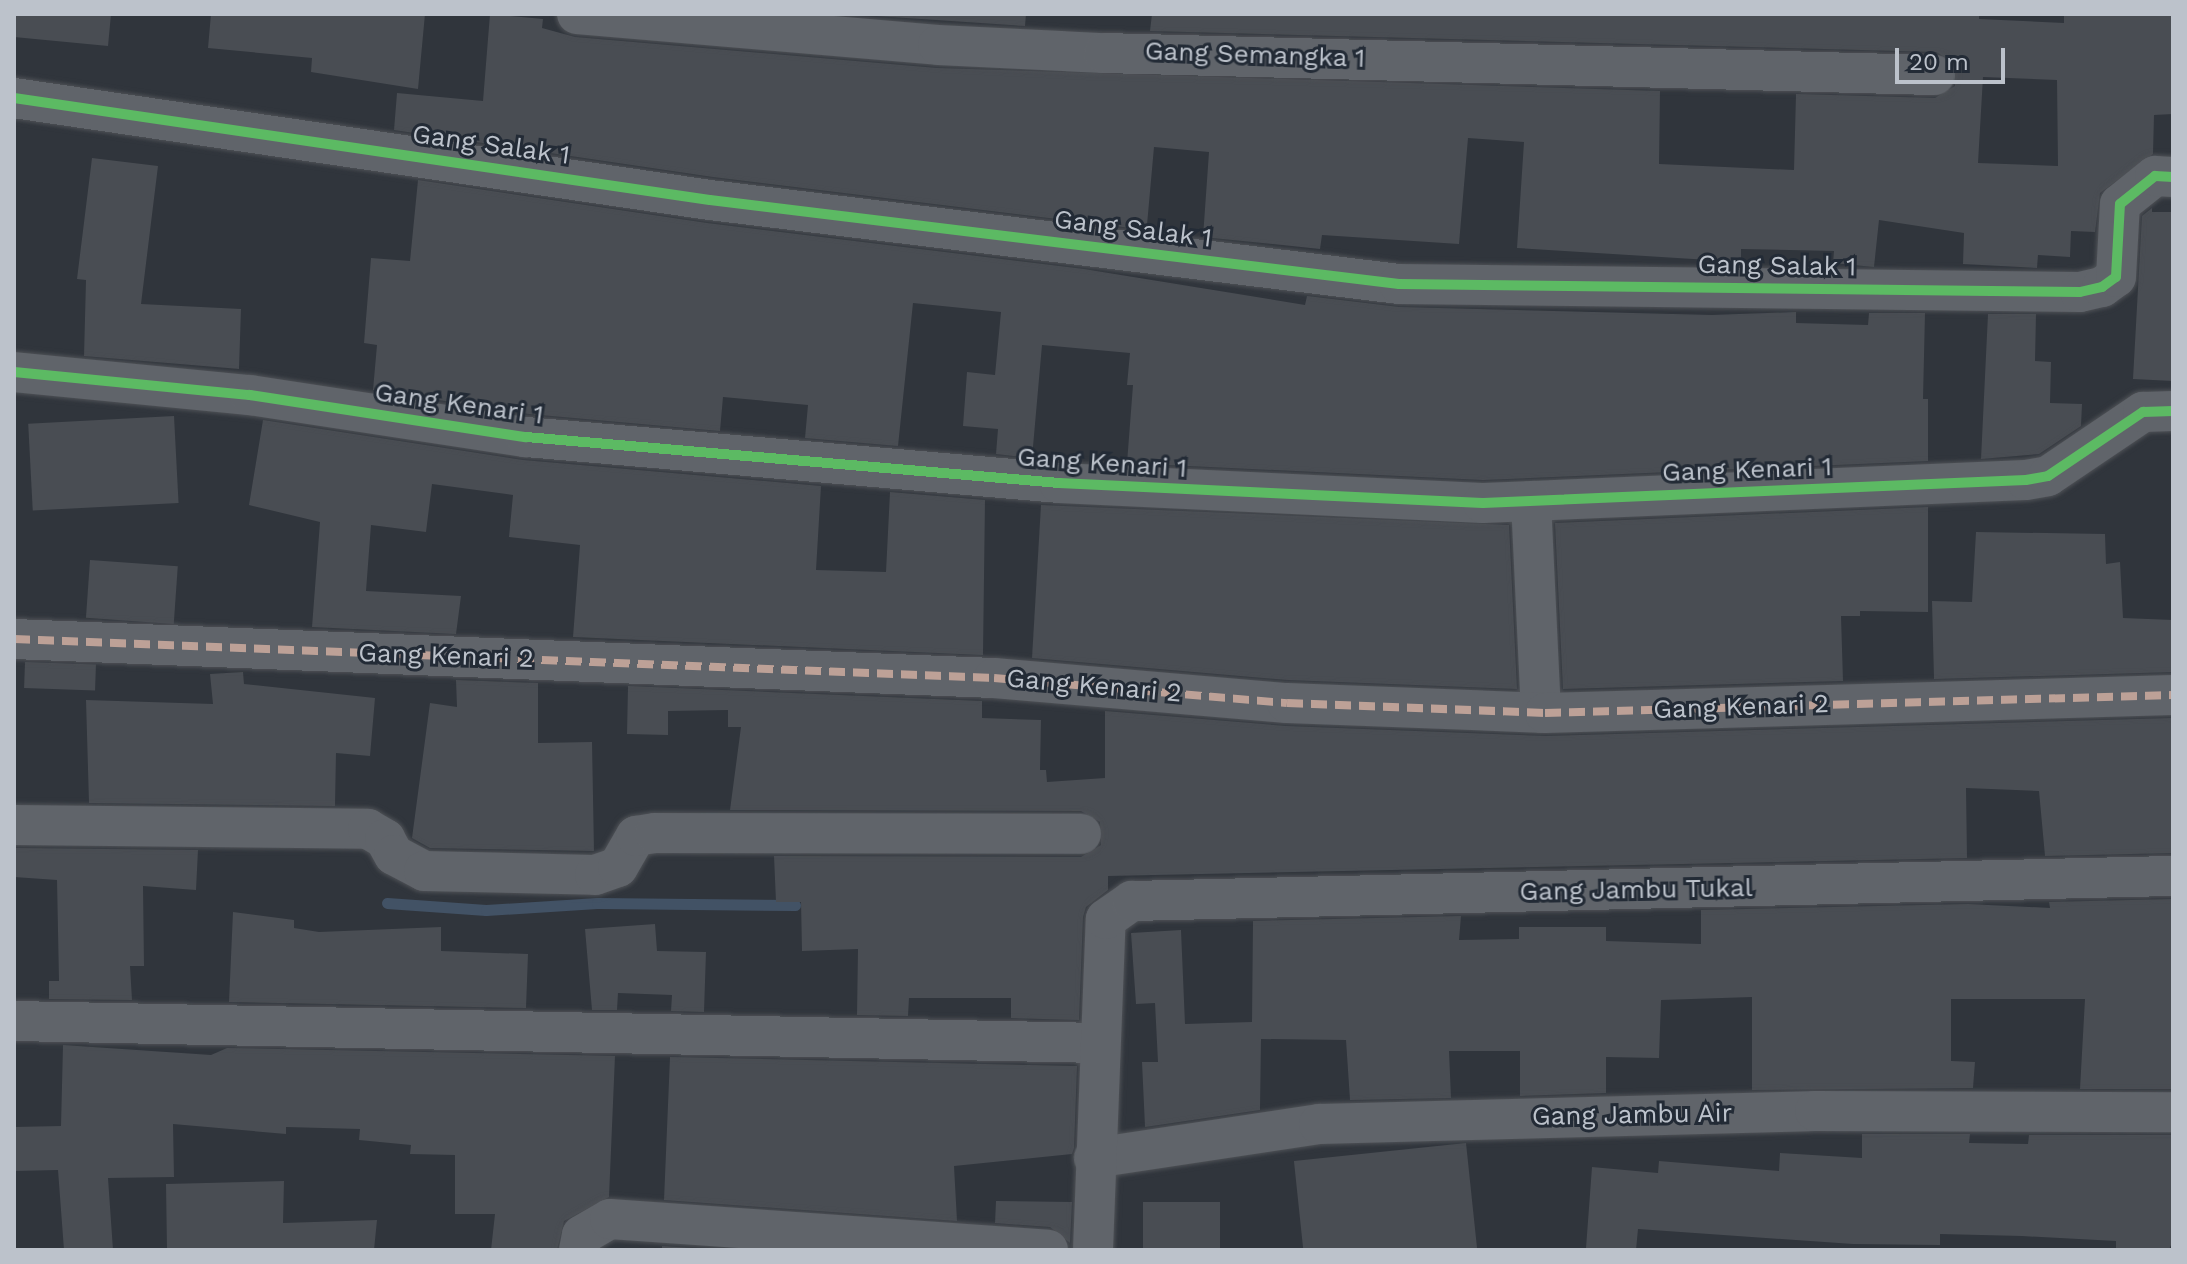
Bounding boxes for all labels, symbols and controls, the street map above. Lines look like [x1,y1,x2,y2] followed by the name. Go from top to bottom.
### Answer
[1899,32,2009,82] scale bar
[1144,36,1366,74] street label: Gang Semangka 1
[1909,48,1969,76] text: 20 m
[410,118,572,172] street label: Gang Salak 1
[1052,204,1214,254] street label: Gang Salak 1
[1697,249,1857,283] street label: Gang Salak 1
[372,377,546,431] street label: Gang Kenari 1
[1016,441,1188,485] street label: Gang Kenari 1
[1661,451,1833,489] street label: Gang Kenari 1
[358,637,534,675] street label: Gang Kenari 2
[1005,663,1183,709] street label: Gang Kenari 2
[1653,688,1829,726] street label: Gang Kenari 2
[1518,872,1754,908] street label: Gang Jambu Tukal
[1531,1098,1733,1132] street label: Gang Jambu Air

